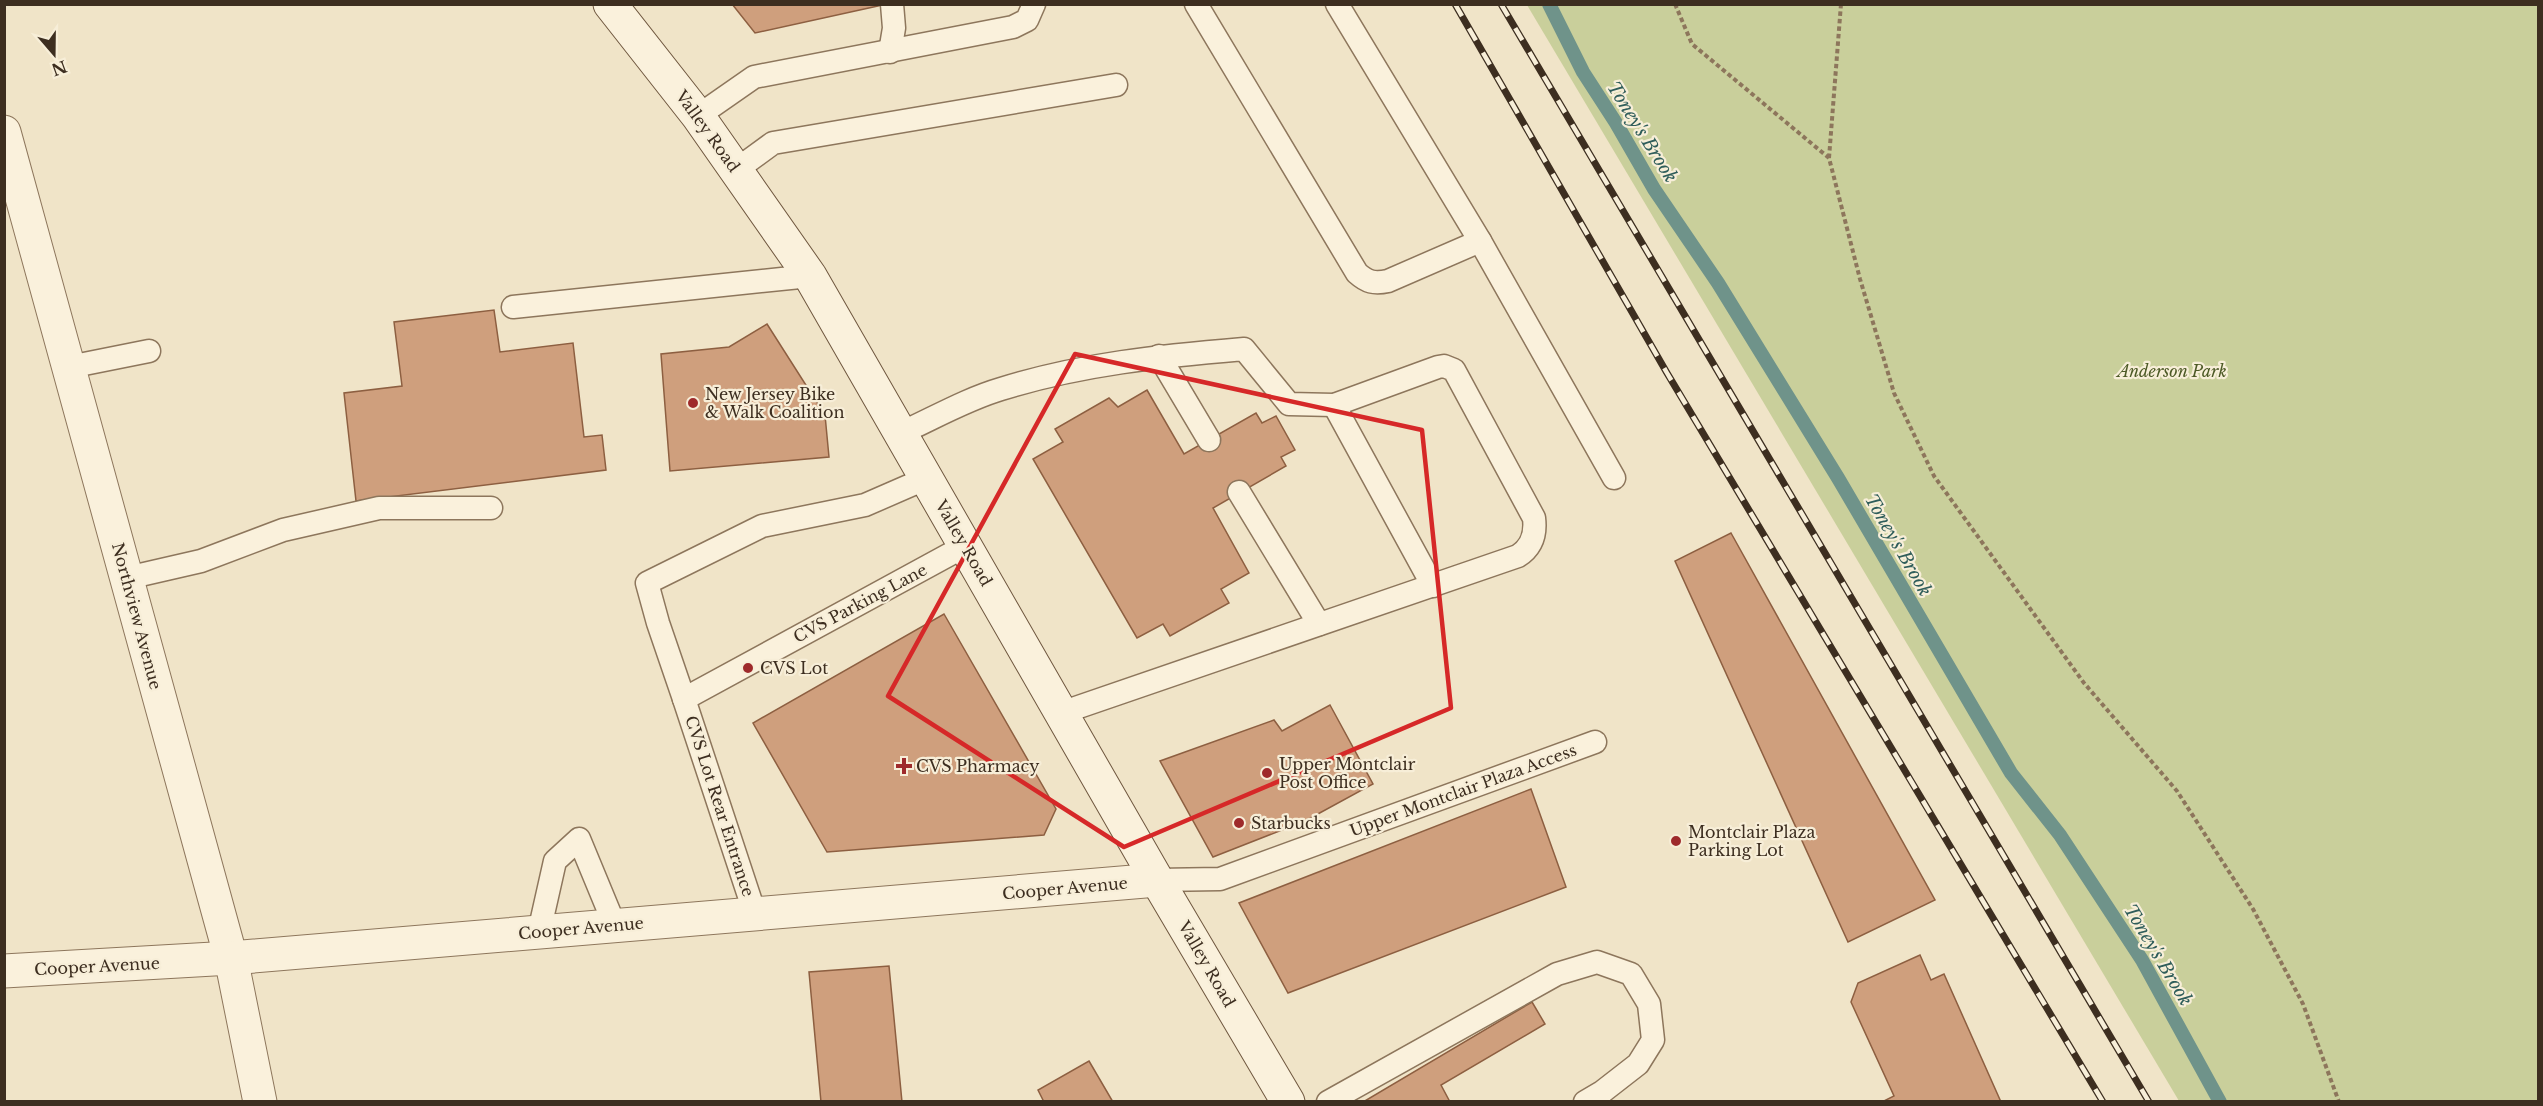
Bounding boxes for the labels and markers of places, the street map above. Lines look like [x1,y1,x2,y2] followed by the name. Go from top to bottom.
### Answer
[705,384,845,422] place label: New Jersey Bike & Walk Coalition
[686,396,700,410] marker: New Jersey Bike & Walk Coalition
[760,658,828,678] place label: CVS Lot
[741,661,755,675] marker: CVS Lot
[1279,754,1416,792] place label: Upper Montclair Post Office
[916,756,1040,776] place label: CVS Pharmacy
[897,759,911,773] marker: CVS Pharmacy
[1260,766,1274,780] marker: Upper Montclair Post Office
[1251,813,1331,833] place label: Starbucks
[1232,816,1246,830] marker: Starbucks
[1688,822,1815,860] place label: Montclair Plaza Parking Lot
[1669,834,1683,848] marker: Montclair Plaza Parking Lot

